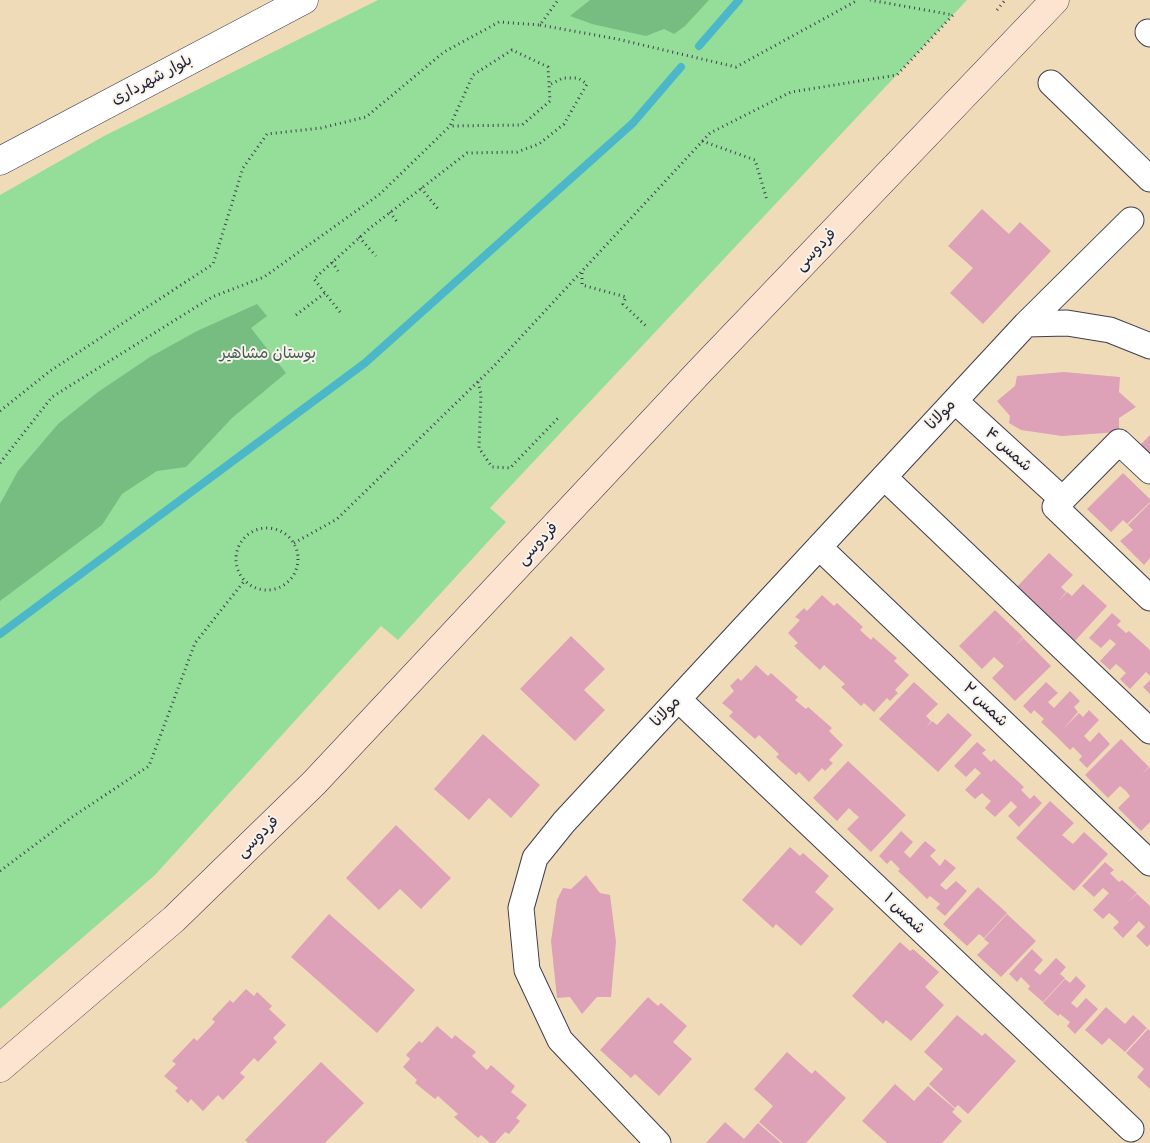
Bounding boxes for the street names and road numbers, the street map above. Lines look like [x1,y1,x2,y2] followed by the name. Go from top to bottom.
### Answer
[108,51,196,109] street label: بلوار شهرداری
[791,225,841,275] street label: فردوسی
[922,396,960,434] street label: مولانا
[980,424,1036,476] street label: شمس ۴
[513,519,563,569] street label: فردوسی
[958,679,1012,731] street label: شمس ۲
[647,693,685,731] street label: مولانا
[233,812,283,862] street label: فردوسی
[879,889,929,939] street label: شمس ۱

